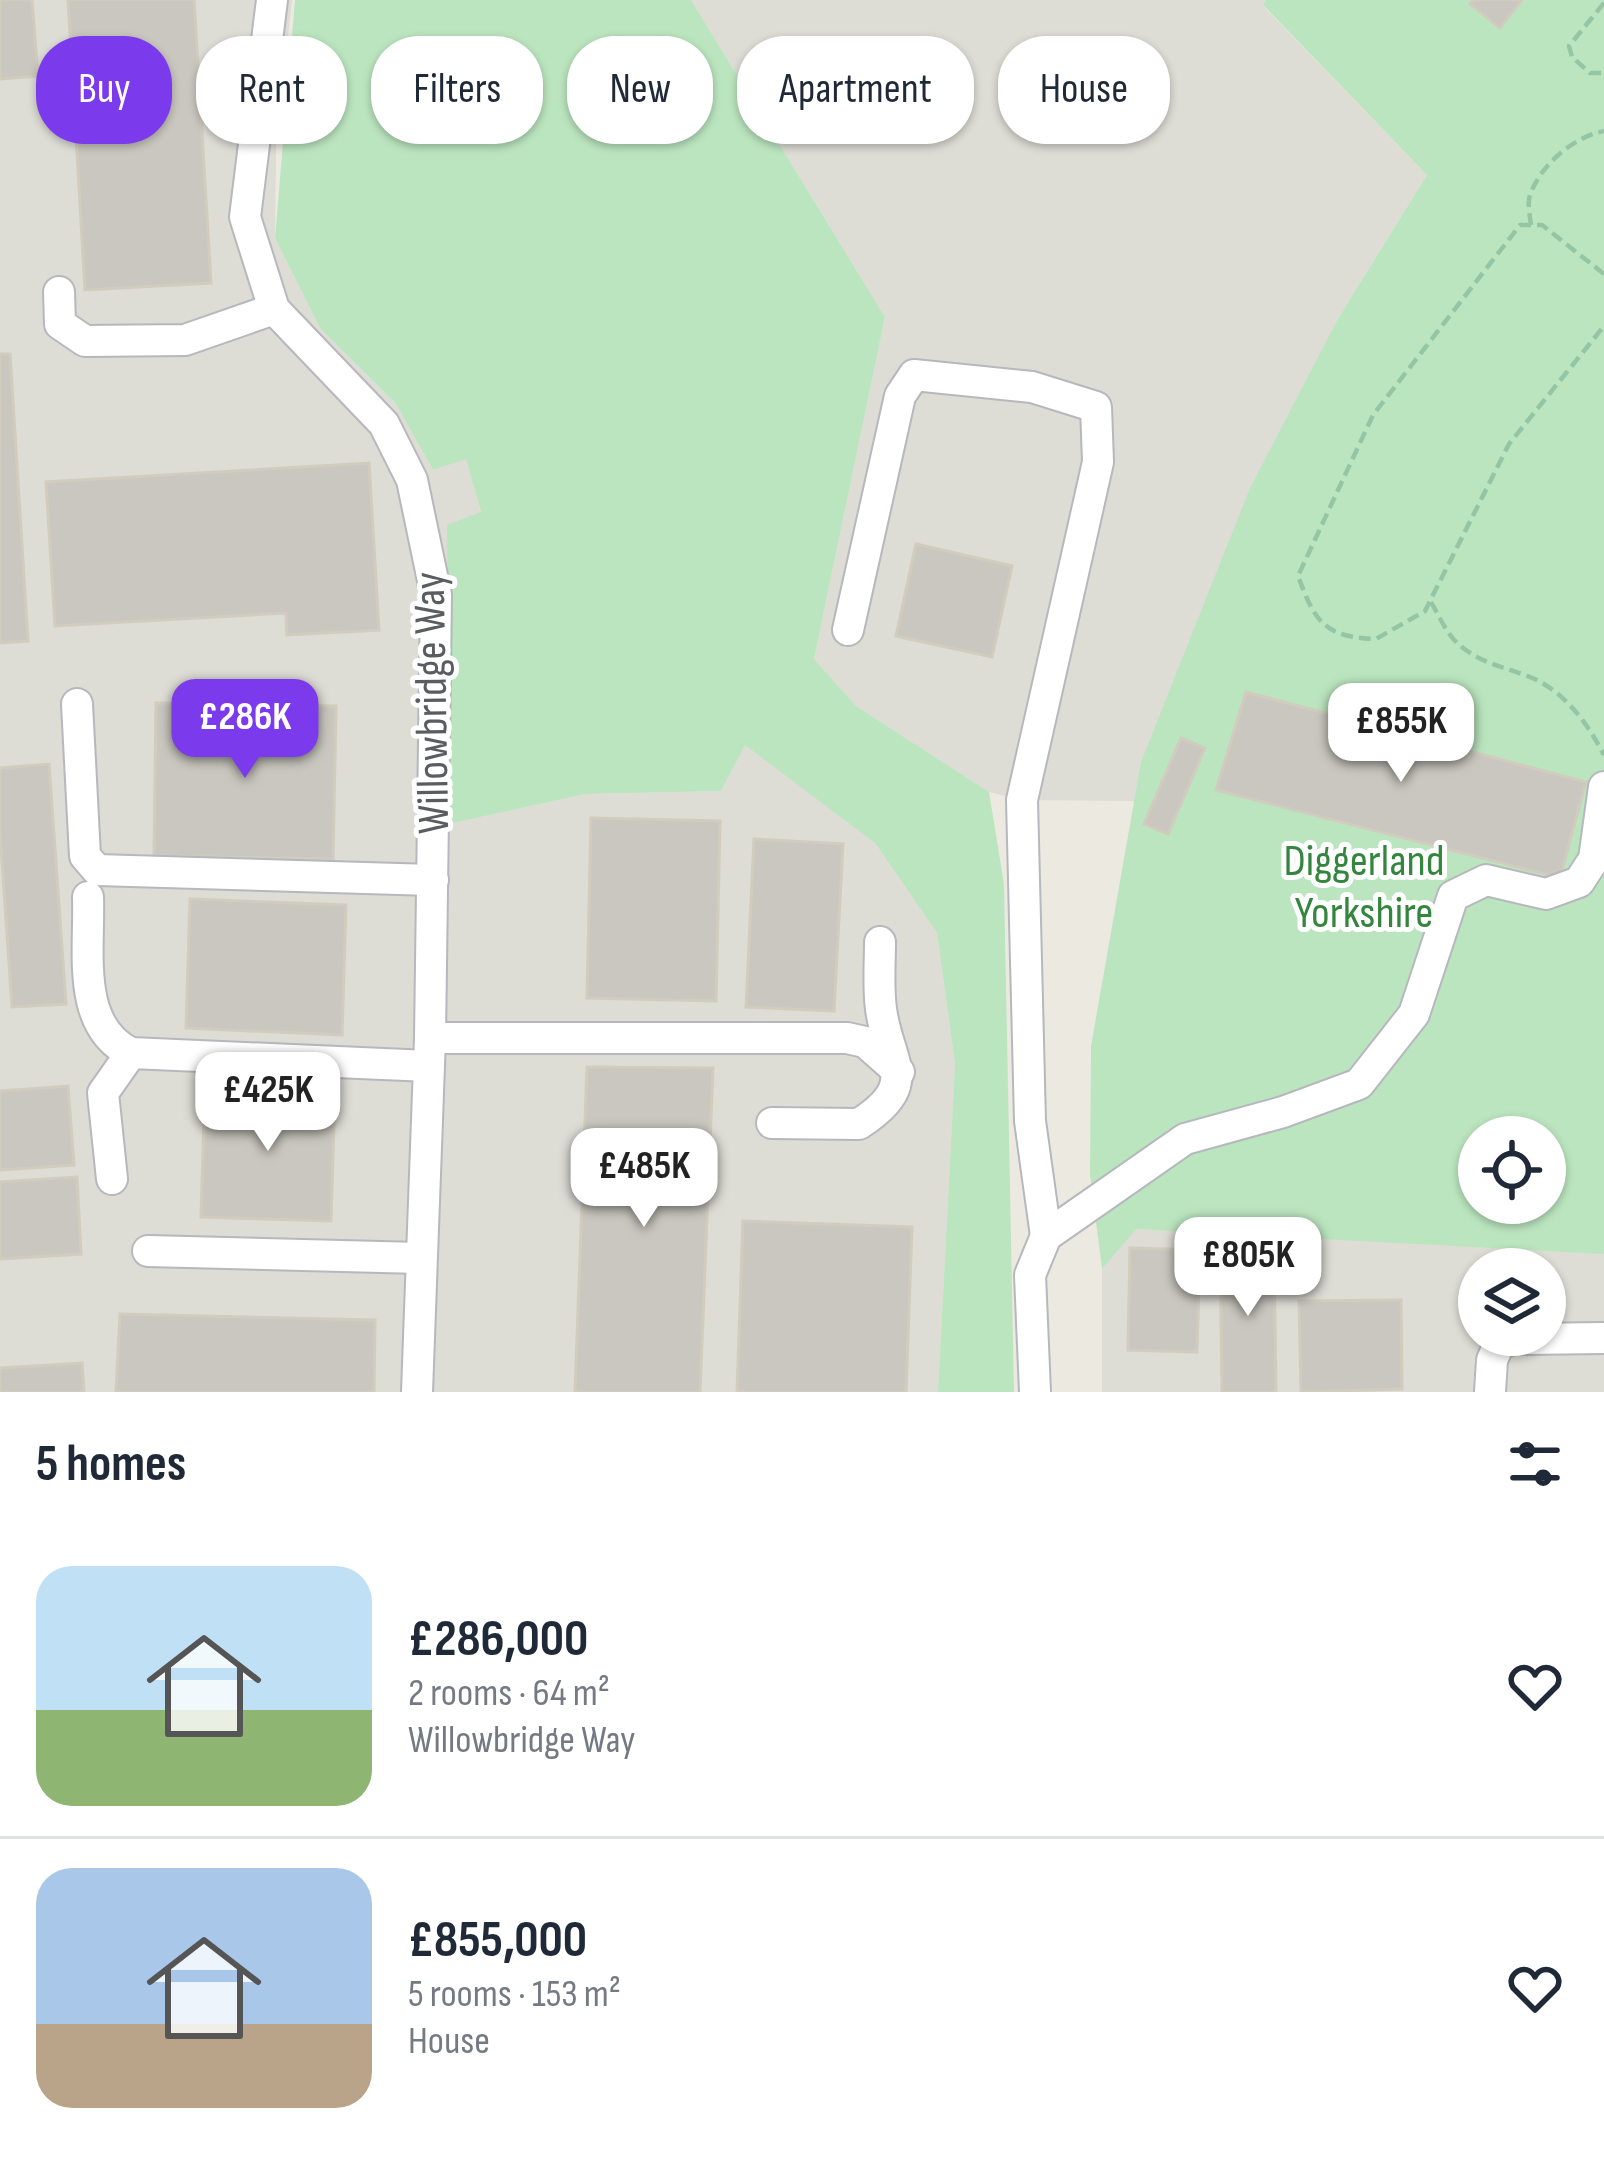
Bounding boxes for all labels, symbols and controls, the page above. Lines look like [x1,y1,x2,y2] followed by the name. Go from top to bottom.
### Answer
[36,36,172,144] chip: Buy
[196,36,347,144] chip: Rent
[371,36,543,144] chip: Filters
[567,36,713,144] chip: New
[737,36,974,144] chip: Apartment
[998,36,1170,144] chip: House
[403,571,462,835] street label: Willowbridge Way
[161,679,329,781] pin: £286K
[1317,683,1485,785] pin: £855K
[198,694,292,741] text: £286K
[1355,698,1447,745] text: £855K
[1284,834,1444,941] park label: Diggerland Yorkshire
[184,1052,352,1154] pin: £425K
[222,1067,314,1114] text: £425K
[1458,1116,1566,1356] map controls
[1458,1116,1566,1224] button: locate
[560,1128,728,1230] pin: £485K
[598,1143,690,1190] text: £485K
[1164,1217,1332,1319] pin: £805K
[1201,1232,1295,1279] text: £805K
[1458,1248,1566,1356] button: layers
[1502,1431,1568,1497] icon: filters
[36,1434,186,1495] text: 5 homes
[408,1609,588,1670] text: £286,000
[132,1614,276,1758] icon: home
[1502,1653,1568,1719] icon: heart
[408,1670,610,1717] text: 2 rooms · 64 m²
[408,1717,635,1764] text: Willowbridge Way
[408,1910,587,1971] text: £855,000
[132,1916,276,2060] icon: home
[1502,1955,1568,2021] icon: heart
[408,1971,621,2018] text: 5 rooms · 153 m²
[408,2018,490,2065] text: House

